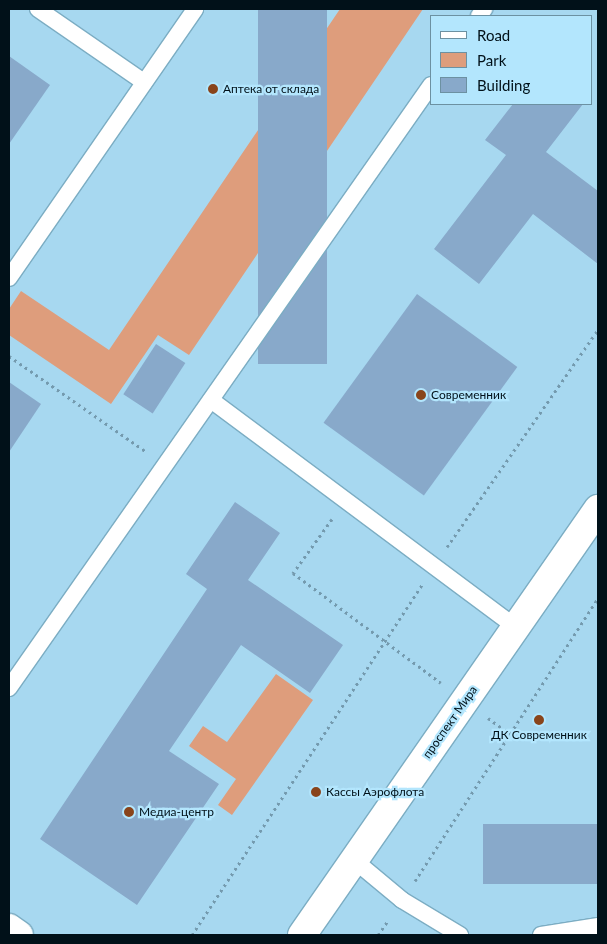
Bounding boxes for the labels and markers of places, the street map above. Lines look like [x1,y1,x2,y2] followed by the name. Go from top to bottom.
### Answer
[223,82,319,96] place label: Аптека от склада
[207,83,219,95] marker: Аптека от склада
[431,388,506,402] place label: Современник
[415,389,427,401] marker: Современник
[533,714,545,726] marker: ДК Современник
[491,728,587,742] place label: ДК Современник
[326,785,424,799] place label: Кассы Аэрофлота
[310,786,322,798] marker: Кассы Аэрофлота
[139,805,214,819] place label: Медиа-центр
[123,806,135,818] marker: Медиа-центр

